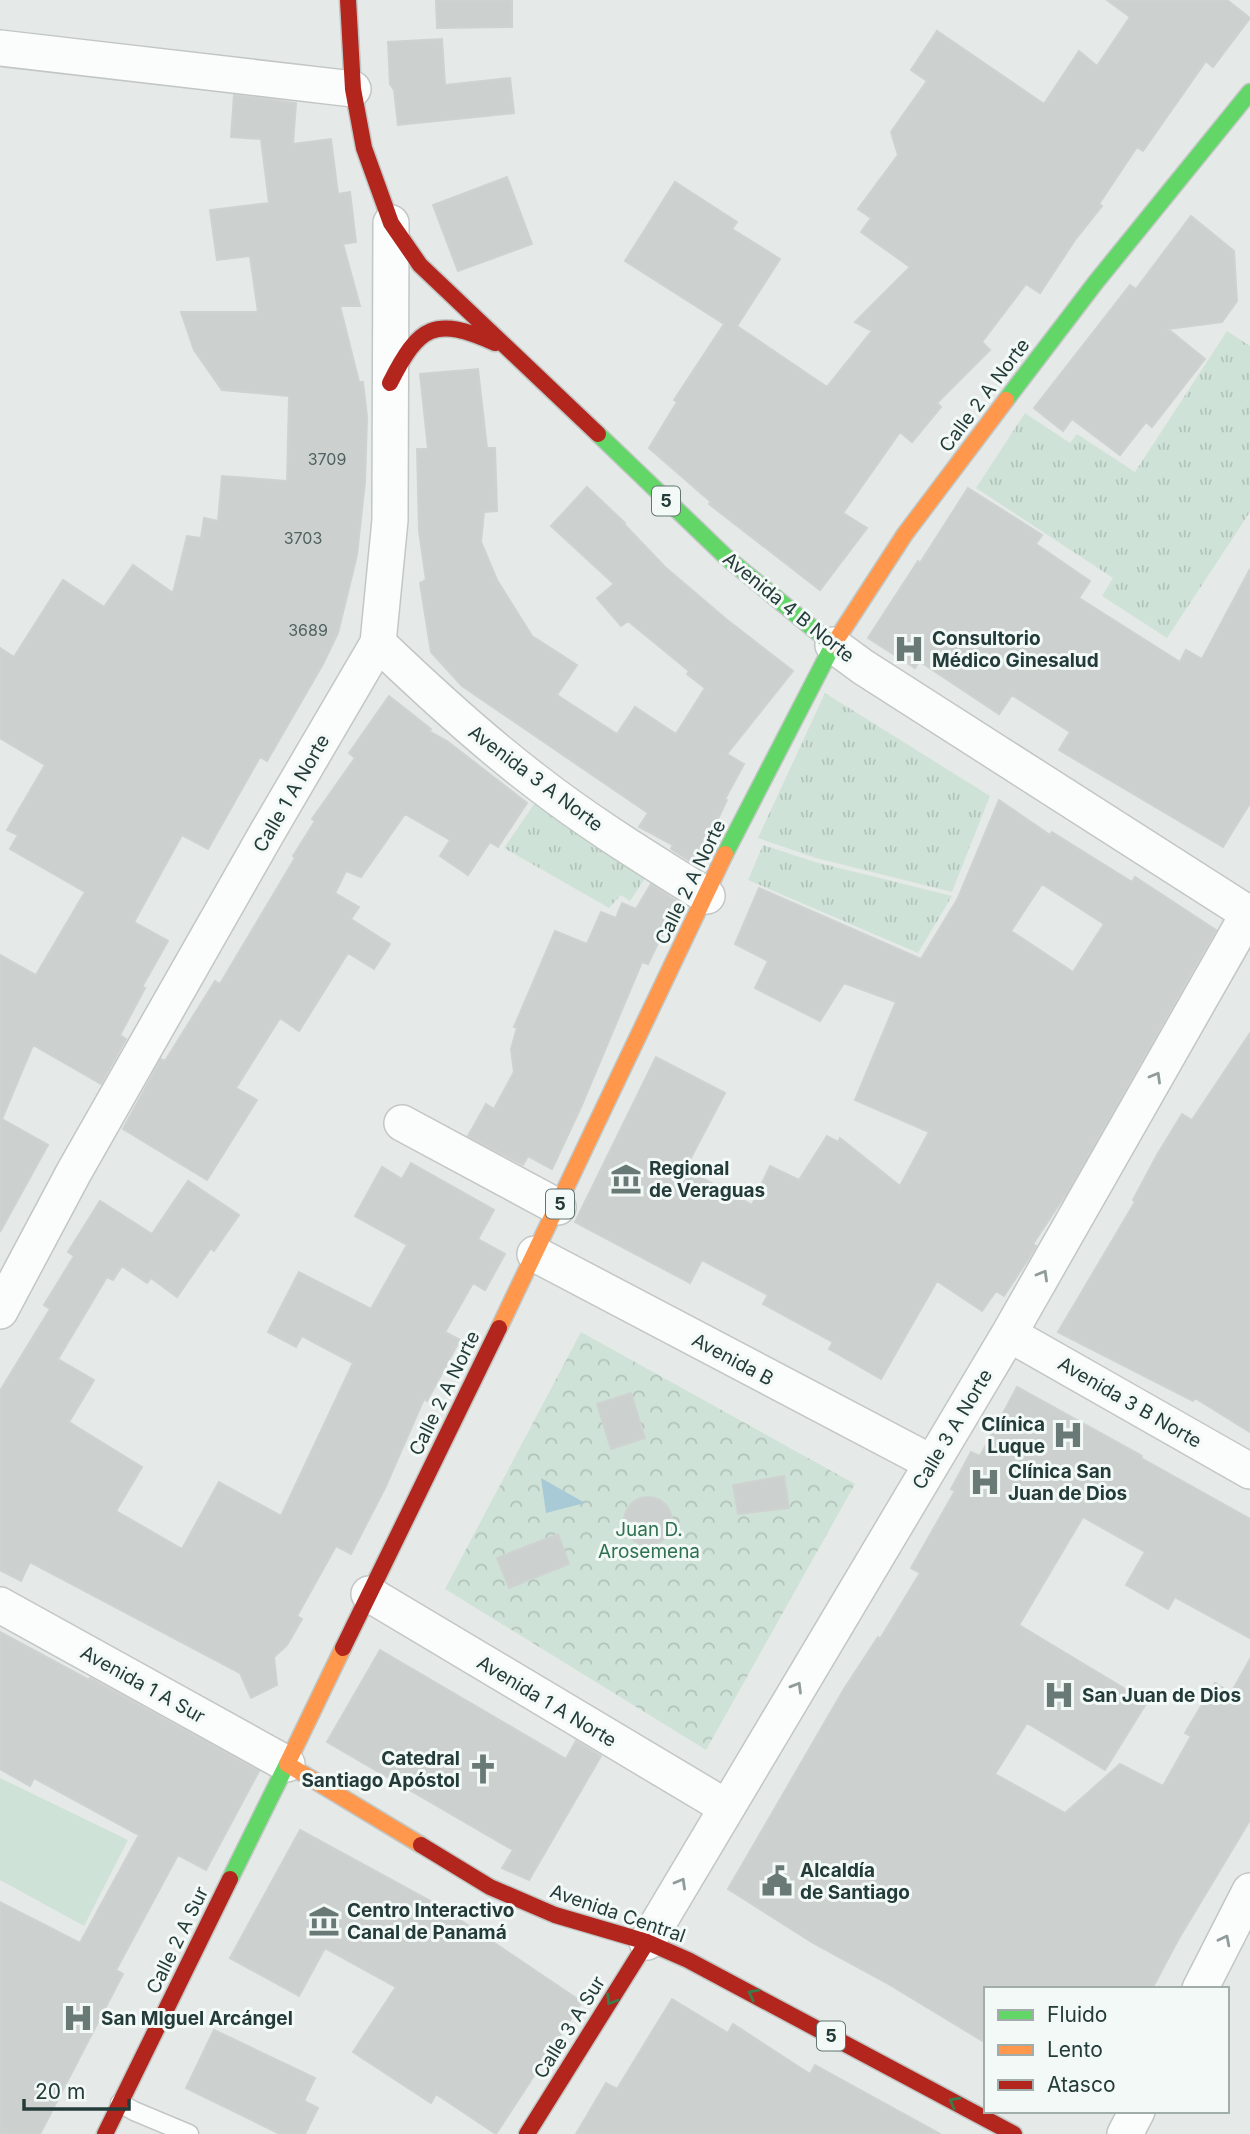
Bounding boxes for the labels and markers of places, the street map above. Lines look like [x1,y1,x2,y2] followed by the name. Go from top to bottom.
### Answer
[932,627,1099,672] place label: Consultorio Médico Ginesalud
[892,632,926,666] hospital icon: Consultorio Médico Ginesalud
[649,1157,765,1202] place label: Regional de Veraguas
[609,1162,643,1196] museum icon: Regional de Veraguas
[981,1413,1045,1458] place label: Clínica Luque
[1051,1418,1085,1452] hospital icon: Clínica Luque
[1008,1460,1127,1505] place label: Clínica San Juan de Dios
[968,1465,1002,1499] hospital icon: Clínica San Juan de Dios
[1042,1678,1076,1712] hospital icon: San Juan de Dios
[1082,1684,1241,1707] place label: San Juan de Dios
[301,1747,460,1792] place label: Catedral Santiago Apóstol
[466,1752,500,1786] church icon: Catedral Santiago Apóstol
[800,1859,910,1904] place label: Alcaldía de Santiago
[760,1864,794,1898] public building icon: Alcaldía de Santiago
[347,1899,514,1944] place label: Centro Interactivo Canal de Panamá
[307,1904,341,1938] museum icon: Centro Interactivo Canal de Panamá
[61,2001,95,2035] hospital icon: San MIguel Arcángel
[101,2007,293,2030] place label: San MIguel Arcángel

